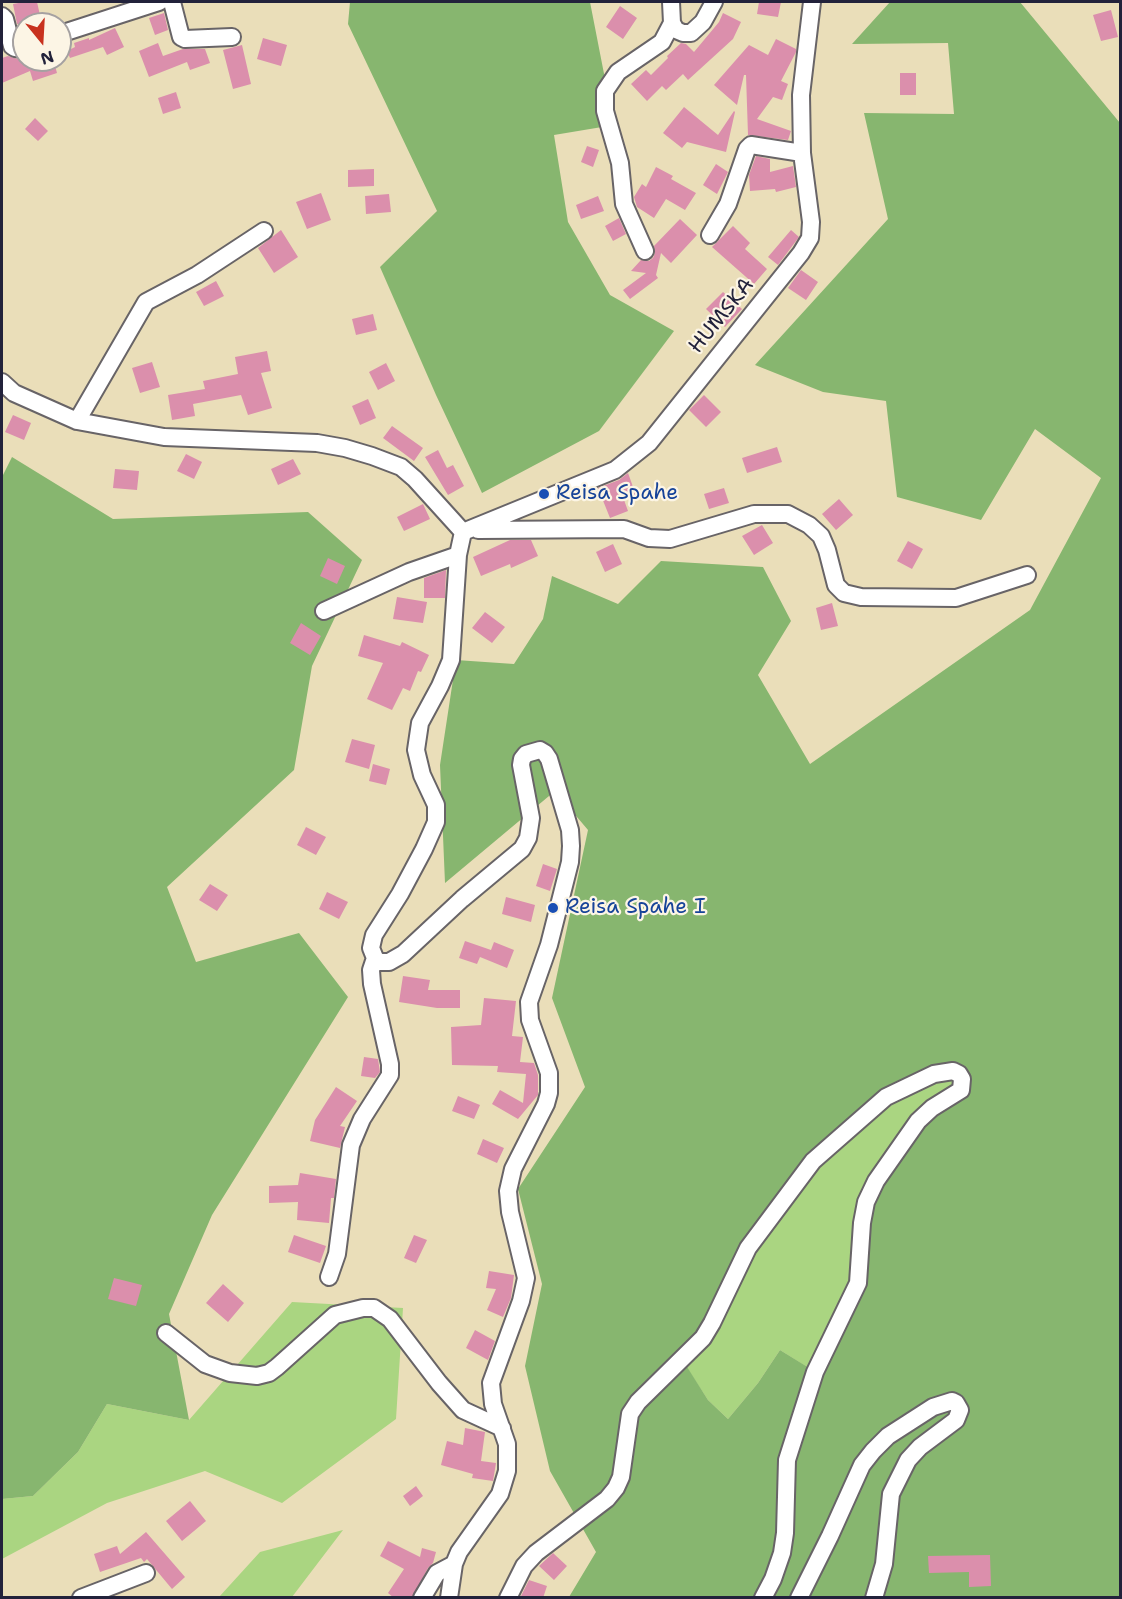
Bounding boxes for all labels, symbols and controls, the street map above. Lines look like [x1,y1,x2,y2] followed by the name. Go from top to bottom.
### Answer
[12,12,72,72] north arrow
[38,46,56,70] text: N
[684,273,760,359] street label: HUMSKA
[556,481,678,507] place label: Reisa Spahe
[537,487,551,501] marker: Reisa Spahe
[565,895,706,921] place label: Reisa Spahe I
[546,901,560,915] marker: Reisa Spahe I

